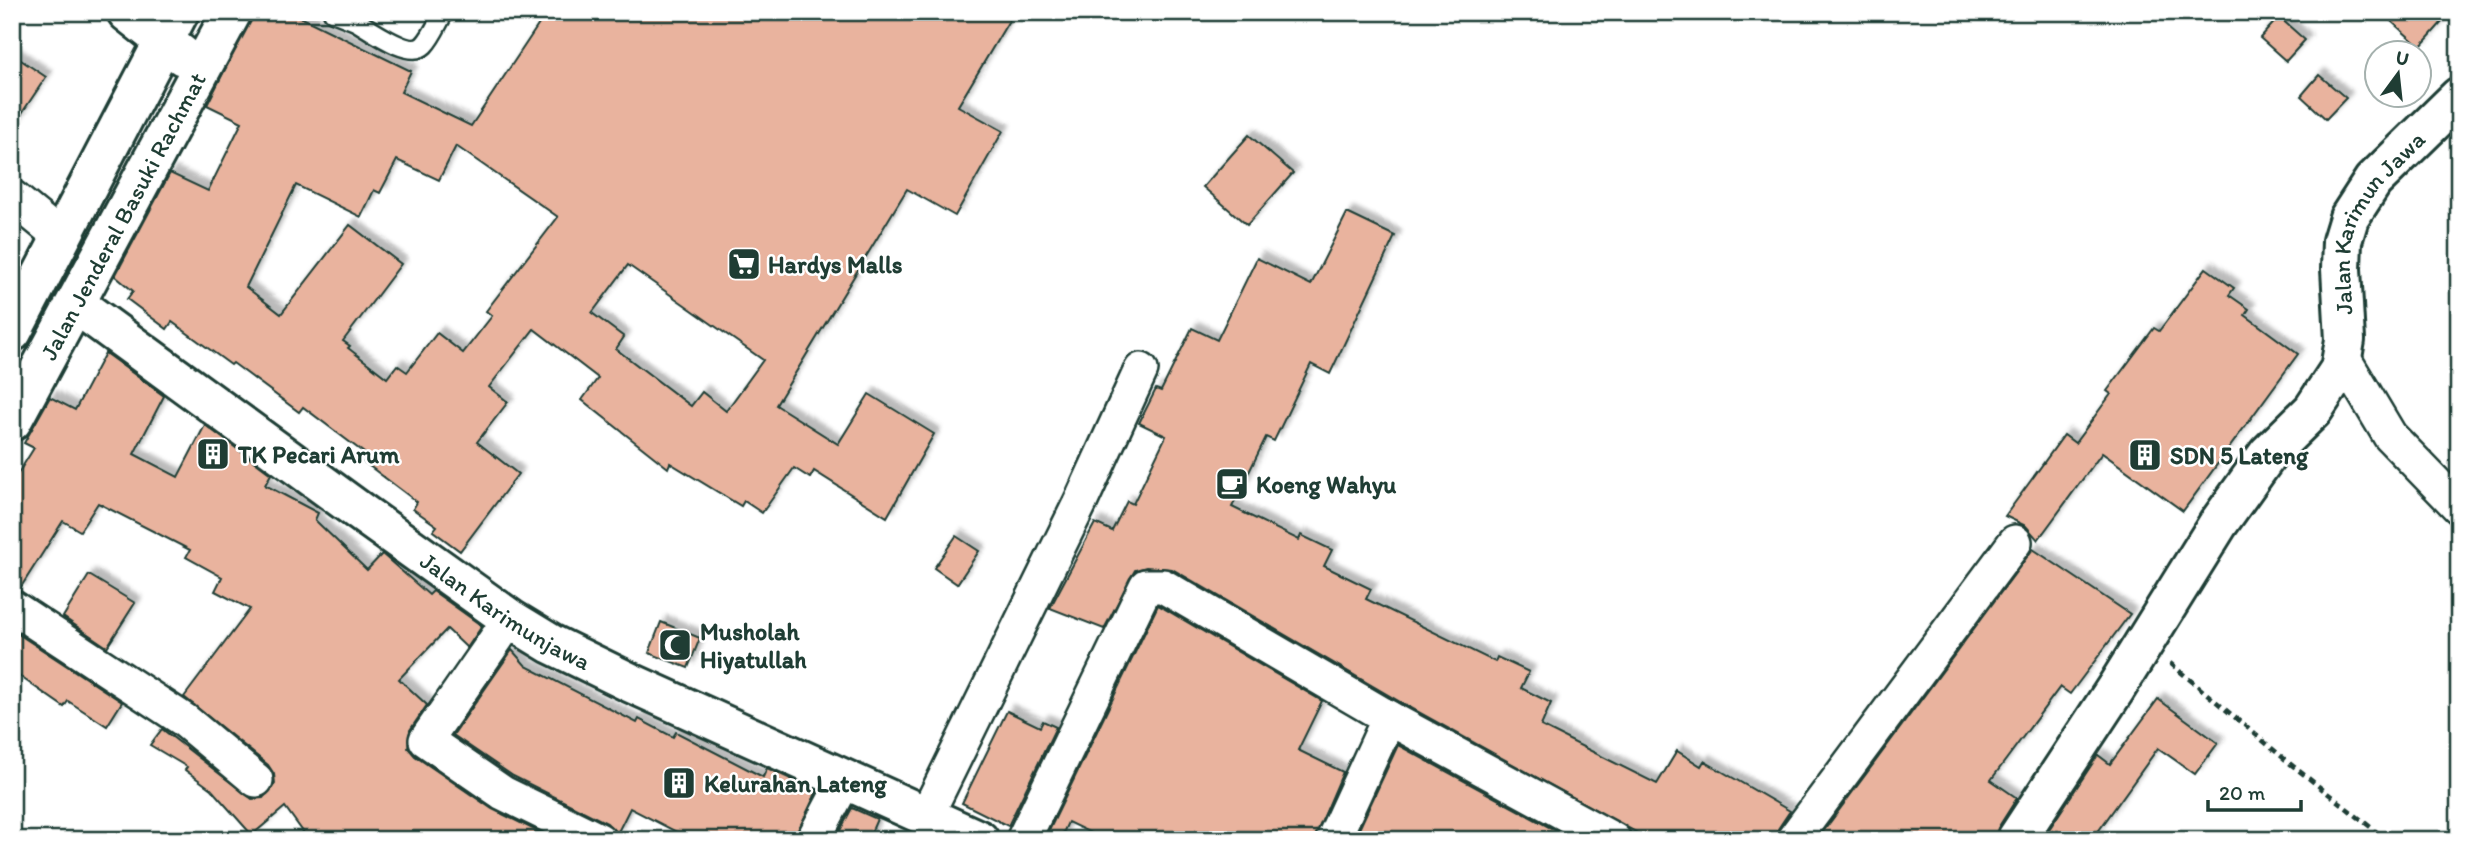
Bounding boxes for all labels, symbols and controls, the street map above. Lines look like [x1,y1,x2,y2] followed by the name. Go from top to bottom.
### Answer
[2362,38,2432,108] north arrow
[2393,45,2411,71] text: U
[33,67,211,365] street label: Jalan Jenderal Basuki Rachmat
[2326,124,2431,316] street label: Jalan Karimun Jawa
[725,245,763,283] supermarket icon: Hardys Malls
[768,250,903,280] place label: Hardys Malls
[194,435,232,473] building icon: TK Pecari Arum
[2126,436,2164,474] building icon: SDN 5 Lateng
[237,440,400,469] place label: TK Pecari Arum
[2170,441,2309,471] place label: SDN 5 Lateng
[1213,465,1251,503] cafe icon: Koeng Wahyu
[1256,470,1397,500] place label: Koeng Wahyu
[415,545,596,676] street label: Jalan Karimunjawa
[700,617,807,675] place label: Musholah Hiyatullah
[656,626,694,664] mosque icon: Musholah Hiyatullah
[660,764,698,802] building icon: Kelurahan Lateng
[2208,768,2301,812] scale bar
[704,769,887,799] place label: Kelurahan Lateng
[2219,780,2266,805] text: 20 m

